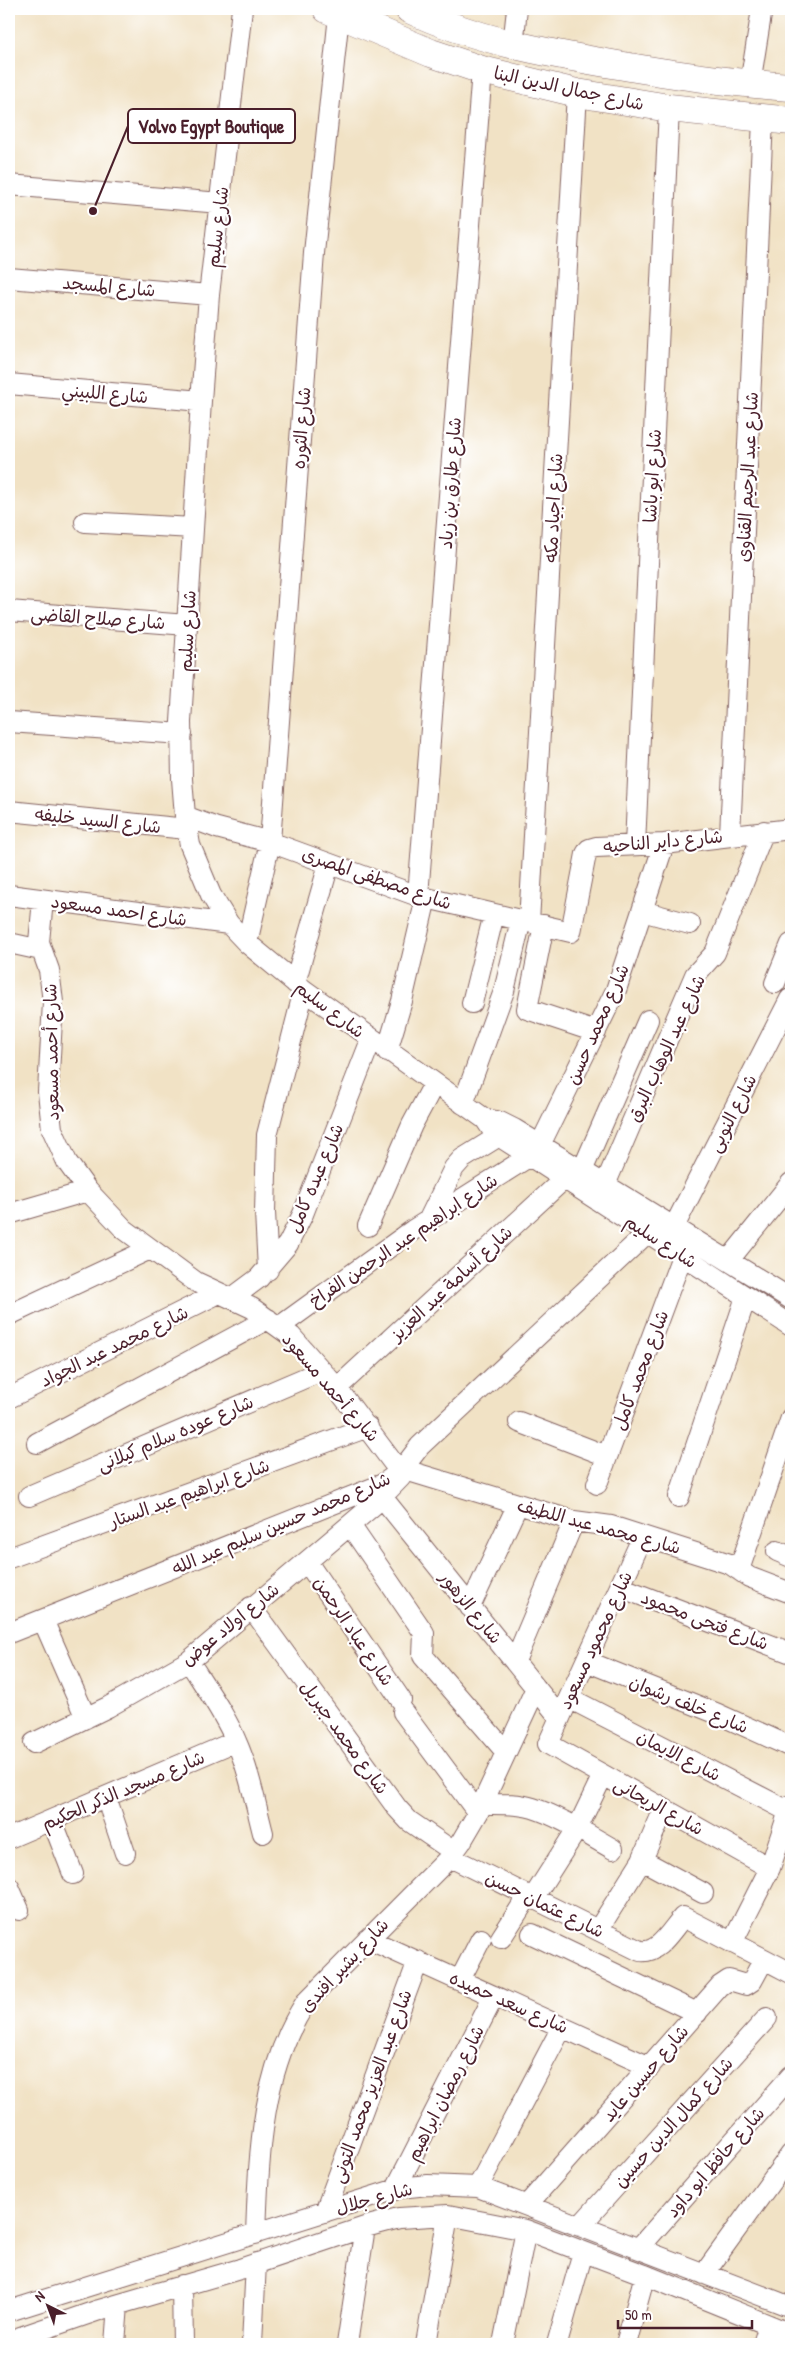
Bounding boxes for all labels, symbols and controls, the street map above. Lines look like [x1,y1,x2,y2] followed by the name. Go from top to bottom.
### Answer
[491,60,647,116] street label: شارع جمال الدين البنا
[128,109,295,143] callout: Volvo Egypt Boutique
[138,113,285,140] text: Volvo Egypt Boutique
[200,185,236,269] street label: شارع سليم
[61,269,157,303] street label: شارع المسجد
[60,377,149,413] street label: شارع اللبيني
[286,386,316,470] street label: شارع الثوره
[730,391,766,563] street label: شارع عبد الرحيم القناوى
[433,416,467,550] street label: شارع طارق بن زياد
[637,428,667,524] street label: شارع ابو باشا
[538,453,568,563] street label: شارع اجياد مكه
[172,590,204,673] street label: شارع سليم
[30,601,166,635] street label: شارع صلاح القاضى
[34,801,162,839] street label: شارع السيد خليفه
[602,823,724,859] street label: شارع داير الناحيه
[299,841,455,915] street label: شارع مصطفى المصرى
[49,888,189,932] street label: شارع احمد مسعود
[559,960,635,1088] street label: شارع محمد حسن
[621,970,711,1126] street label: شارع عبد الوهاب البرق
[289,974,370,1045] street label: شارع سليم
[37,983,65,1121] street label: شارع أحمد مسعود
[702,1070,762,1156] street label: شارع النوبى
[281,1119,349,1237] street label: شارع عبده كامل
[304,1167,503,1314] street label: شارع ابراهيم عبد الرحمن الفراخ
[619,1208,702,1275] street label: شارع سليم
[383,1220,518,1348] street label: شارع أسامة عبد العزيز
[36,1299,192,1393] street label: شارع محمد عبد الجواد
[606,1306,674,1434] street label: شارع محمد كامل
[277,1327,385,1447] street label: شارع أحمد مسعود
[93,1389,258,1479] street label: شارع عوده سلام كيلانى
[103,1452,274,1536] street label: شارع ابراهيم عبد الستار
[168,1466,395,1582] street label: شارع محمد حسين سليم عبد الله
[514,1492,684,1560] street label: شارع محمد عبد اللطيف
[433,1564,508,1649] street label: شارع الزهور
[552,1567,638,1713] street label: شارع محمود مسعود
[308,1571,400,1691] street label: شارع عباد الرحمن
[176,1577,284,1671] street label: شارع اولاد عوض
[638,1584,772,1656] street label: شارع فتحى محمود
[626,1669,752,1739] street label: شارع خلف رشوان
[295,1675,395,1799] street label: شارع محمد جبريل
[633,1723,725,1787] street label: شارع الايمان
[37,1744,209,1838] street label: شارع مسجد الذكر الحكيم
[610,1771,708,1841] street label: شارع الريحانى
[481,1864,609,1944] street label: شارع عثمان حسن
[294,1912,394,2018] street label: شارع بشير افندى
[446,1965,572,2039] street label: شارع سعد حميده
[324,1986,418,2186] street label: شارع عبد العزيز محمد التونى
[596,2019,694,2127] street label: شارع حسين عايد
[400,2021,492,2166] street label: شارع رمضان ابراهيم
[608,2051,738,2193] street label: شارع كمال الدين حسين
[660,2101,770,2223] street label: شارع حافظ ابو داود
[333,2176,415,2220] street label: شارع جلال
[22,2280,72,2330] north arrow
[30,2286,48,2306] text: N
[618,2298,751,2330] scale bar
[625,2304,652,2325] text: 50 m

